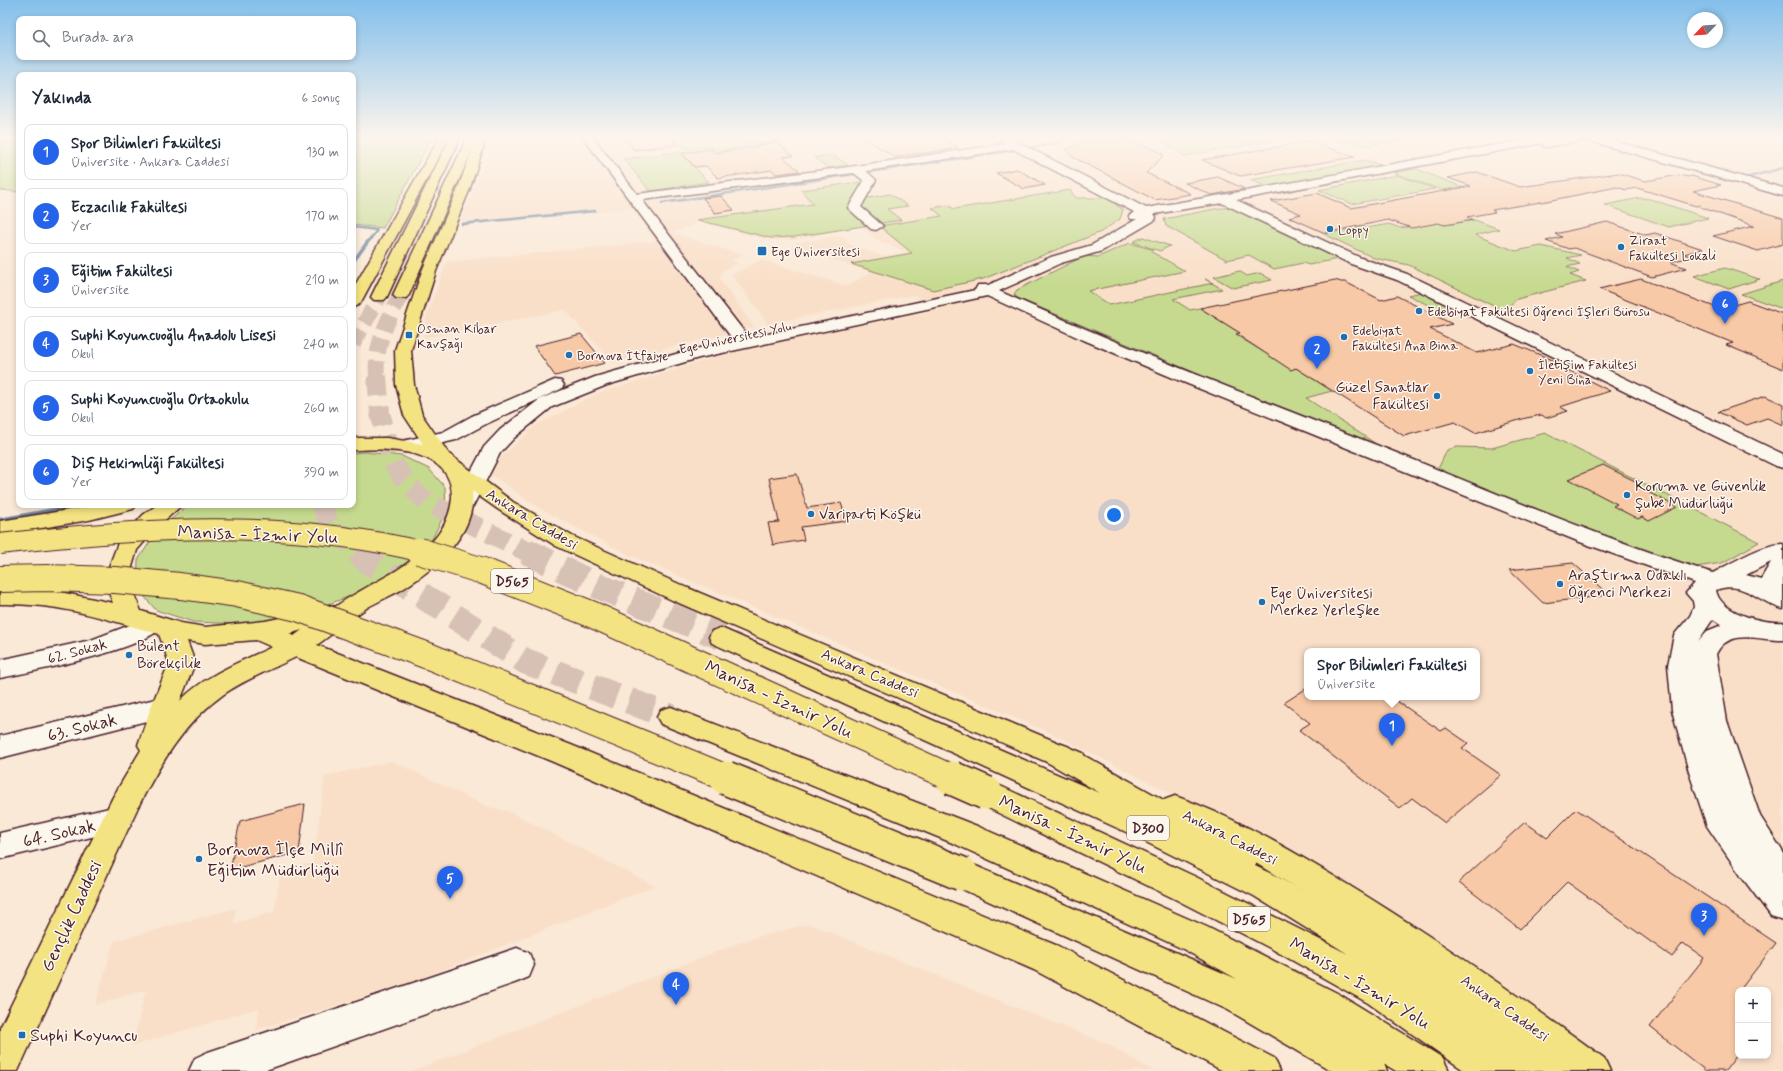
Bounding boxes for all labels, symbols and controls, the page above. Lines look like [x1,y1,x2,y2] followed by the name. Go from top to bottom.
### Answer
[1687,12,1723,48] north arrow
[16,16,356,60] search box
[30,27,52,49] icon: search
[62,28,134,48] text: Burada ara
[32,87,92,109] text: Yakında
[301,90,340,107] text: 6 sonuç
[71,134,221,154] text: Spor Bilimleri Fakültesi
[43,144,49,161] text: 1
[306,144,339,161] text: 130 m
[71,154,229,171] text: Üniversite · Ankara Caddesi
[71,198,187,218] text: Eczacılık Fakültesi
[43,208,49,225] text: 2
[305,208,339,225] text: 170 m
[71,218,91,235] text: Yer
[1338,222,1369,239] place label: Loppy
[1325,224,1335,234] marker: Loppy
[1629,233,1716,265] place label: Ziraat Fakültesi Lokali
[1616,242,1626,252] marker: Ziraat Fakültesi Lokali
[771,244,860,261] place label: Ege Üniversitesi
[756,245,768,257] marker: Ege Üniversitesi
[71,262,173,282] text: Eğitim Fakültesi
[43,272,49,289] text: 3
[305,272,339,289] text: 210 m
[71,282,129,299] text: Üniversite
[1712,291,1738,324] pin: 6
[1427,304,1650,321] place label: Edebiyat Fakültesi Öğrenci İşleri Bürosu
[1414,306,1424,316] marker: Edebiyat Fakültesi Öğrenci İşleri Bürosu
[678,318,793,359] street label: Ege Üniversitesi Yolu
[417,321,497,353] place label: Osman Kibar Kavşağı
[1352,323,1458,355] place label: Edebiyat Fakültesi Ana Bina
[71,326,276,346] text: Suphi Koyuncuoğlu Anadolu Lisesi
[404,330,414,340] marker: Osman Kibar Kavşağı
[1339,332,1349,342] marker: Edebiyat Fakültesi Ana Bina
[42,336,50,353] text: 4
[303,336,339,353] text: 240 m
[1304,336,1330,369] pin: 2
[71,346,94,363] text: Okul
[577,348,668,365] place label: Bornova İtfaiye
[564,350,574,360] marker: Bornova İtfaiye
[1538,357,1637,389] place label: İletişim Fakültesi Yeni Bina
[1525,366,1535,376] marker: İletişim Fakültesi Yeni Bina
[1335,378,1429,415] place label: Güzel Sanatlar Fakültesi
[71,390,249,410] text: Suphi Koyuncuoğlu Ortaokulu
[1432,391,1442,401] marker: Güzel Sanatlar Fakültesi
[42,400,50,417] text: 5
[304,400,339,417] text: 260 m
[71,410,94,427] text: Okul
[71,454,224,474] text: Diş Hekimliği Fakültesi
[43,464,49,481] text: 6
[304,464,339,481] text: 390 m
[71,474,91,491] text: Yer
[1635,477,1767,514] place label: Koruma ve Güvenlik Şube Müdürlüğü
[482,485,581,555] street label: Ankara Caddesi
[1622,490,1632,500] marker: Koruma ve Güvenlik Şube Müdürlüğü
[819,505,921,525] place label: Variparti Köşkü
[1104,505,1124,525] your location
[806,509,816,519] marker: Variparti Köşkü
[177,520,339,550] street label: Manisa - İzmir Yolu
[1568,566,1687,603] place label: Araştırma Odaklı Öğrenci Merkezi
[491,569,533,593] road number: D565
[1555,579,1565,589] marker: Araştırma Odaklı Öğrenci Merkezi
[1270,584,1380,621] place label: Ege Üniversitesi Merkez Yerleşke
[1257,597,1267,607] marker: Ege Üniversitesi Merkez Yerleşke
[45,634,109,669] street label: 62. Sokak
[137,637,202,674] place label: Bülent Börekçilik
[818,644,921,703] street label: Ankara Caddesi
[1304,648,1480,700] popup
[124,650,134,660] marker: Bülent Börekçilik
[701,655,857,745] street label: Manisa - İzmir Yolu
[1317,656,1467,676] text: Spor Bilimleri Fakültesi
[1317,676,1375,693] text: Üniversite
[45,708,120,748] street label: 63. Sokak
[1379,713,1405,746] pin: 1
[995,790,1151,880] street label: Manisa - İzmir Yolu
[1179,805,1280,870] street label: Ankara Caddesi
[20,814,98,854] street label: 64. Sokak
[1127,816,1169,840] road number: D300
[207,838,343,883] place label: Bornova İlçe Millî Eğitim Müdürlüğü
[194,854,204,864] marker: Bornova İlçe Millî Eğitim Müdürlüğü
[36,857,108,976] street label: Gençlik Caddesi
[437,866,463,899] pin: 5
[1691,903,1717,936] pin: 3
[1228,907,1270,931] road number: D565
[1284,932,1435,1036] street label: Manisa - İzmir Yolu
[1456,971,1553,1047] street label: Ankara Caddesi
[663,972,689,1005] pin: 4
[1735,987,1771,1059] map controls
[1735,987,1771,1023] button: +
[1735,1023,1771,1059] button: −
[30,1024,138,1048] place label: Suphi Koyuncu
[17,1030,27,1040] marker: Suphi Koyuncu

